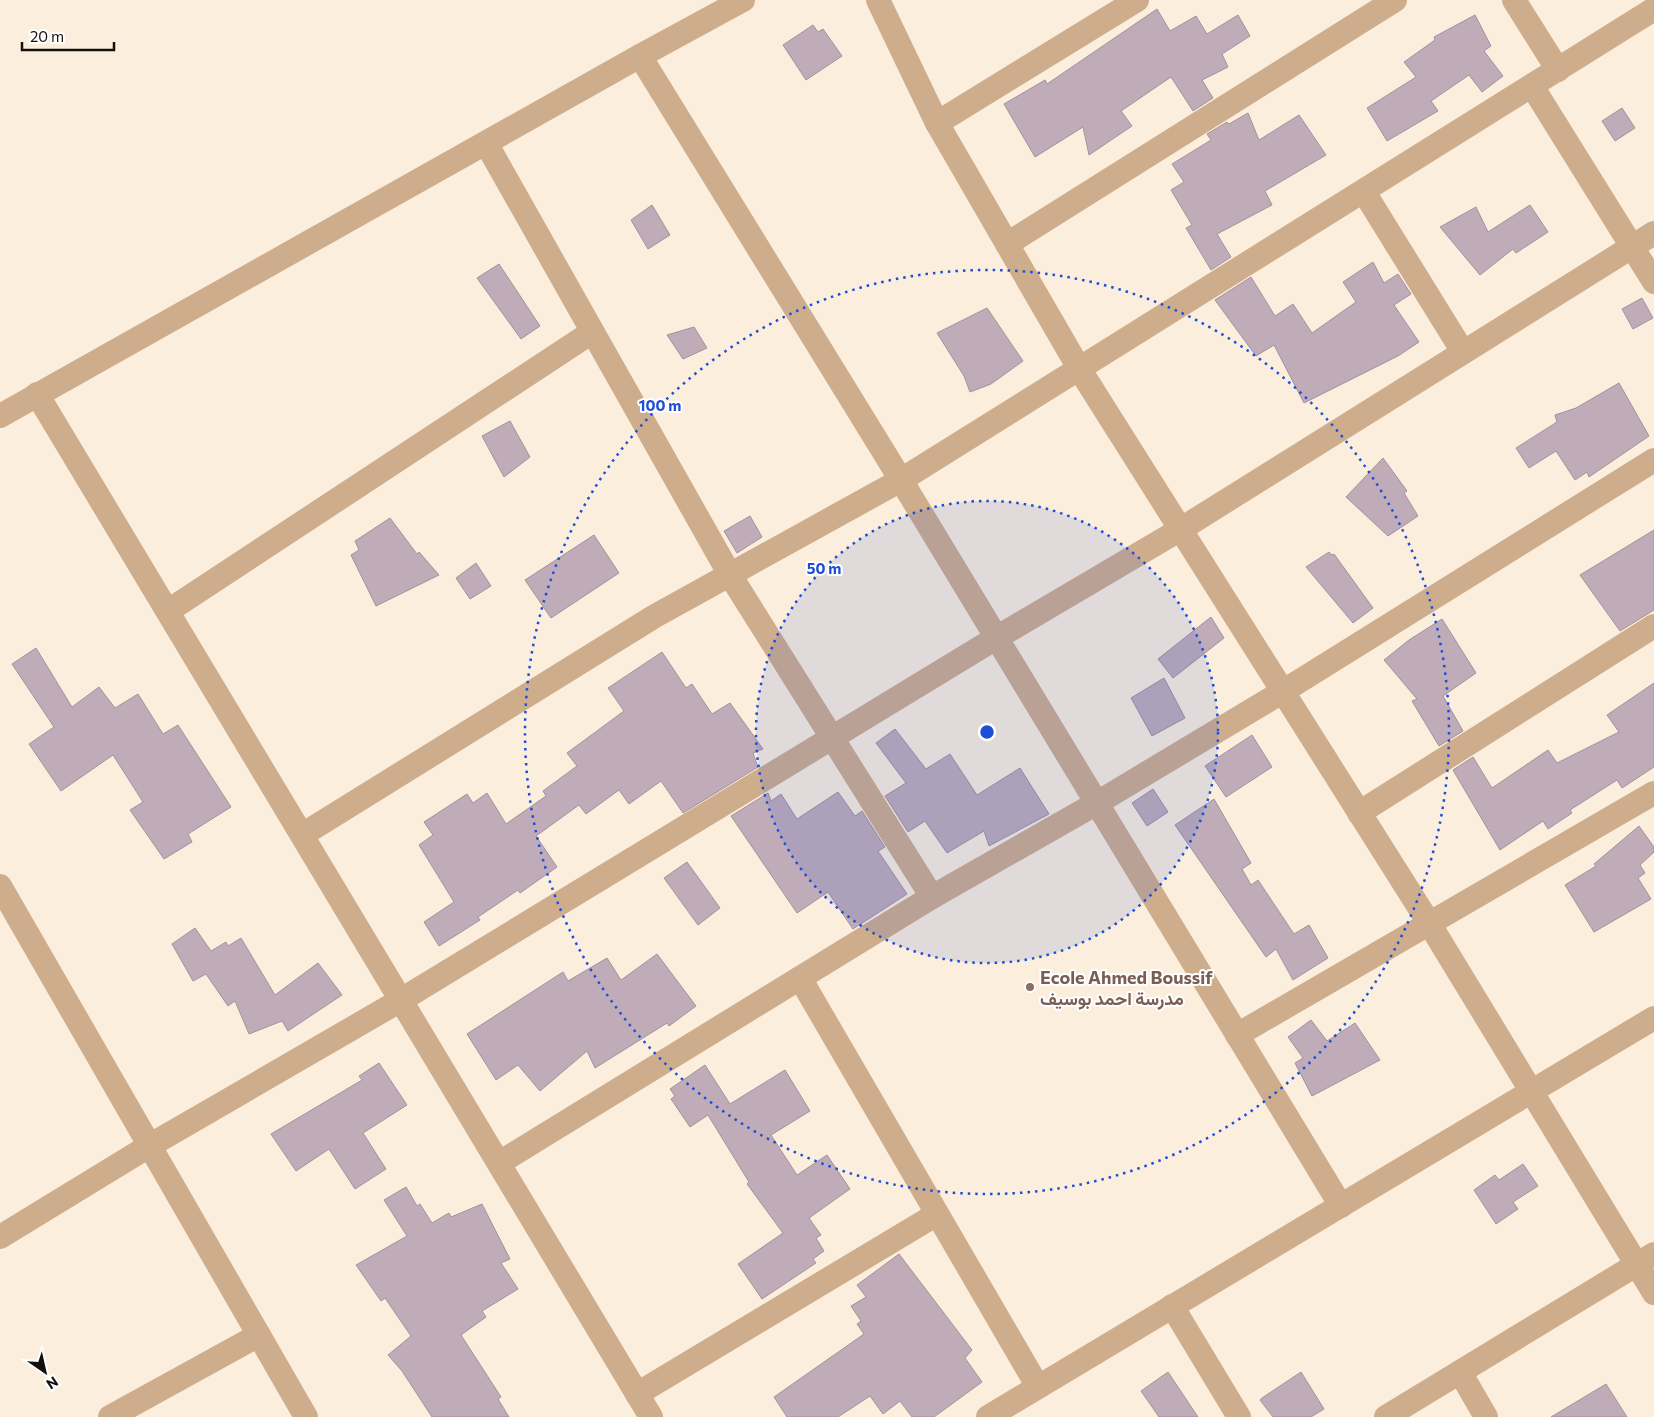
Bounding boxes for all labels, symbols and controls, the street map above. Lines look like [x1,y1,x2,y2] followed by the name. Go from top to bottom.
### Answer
[22,20,115,52] scale bar
[30,27,64,45] text: 20 m
[639,396,681,414] text: 100 m
[807,559,841,577] text: 50 m
[978,723,996,741] centre of rings
[1040,966,1213,1010] place label: Ecole Ahmed Boussif مدرسة احمد بوسيف
[1024,981,1036,993] marker: Ecole Ahmed Boussif مدرسة احمد بوسيف
[20,1347,70,1397] north arrow
[43,1373,62,1393] text: N

